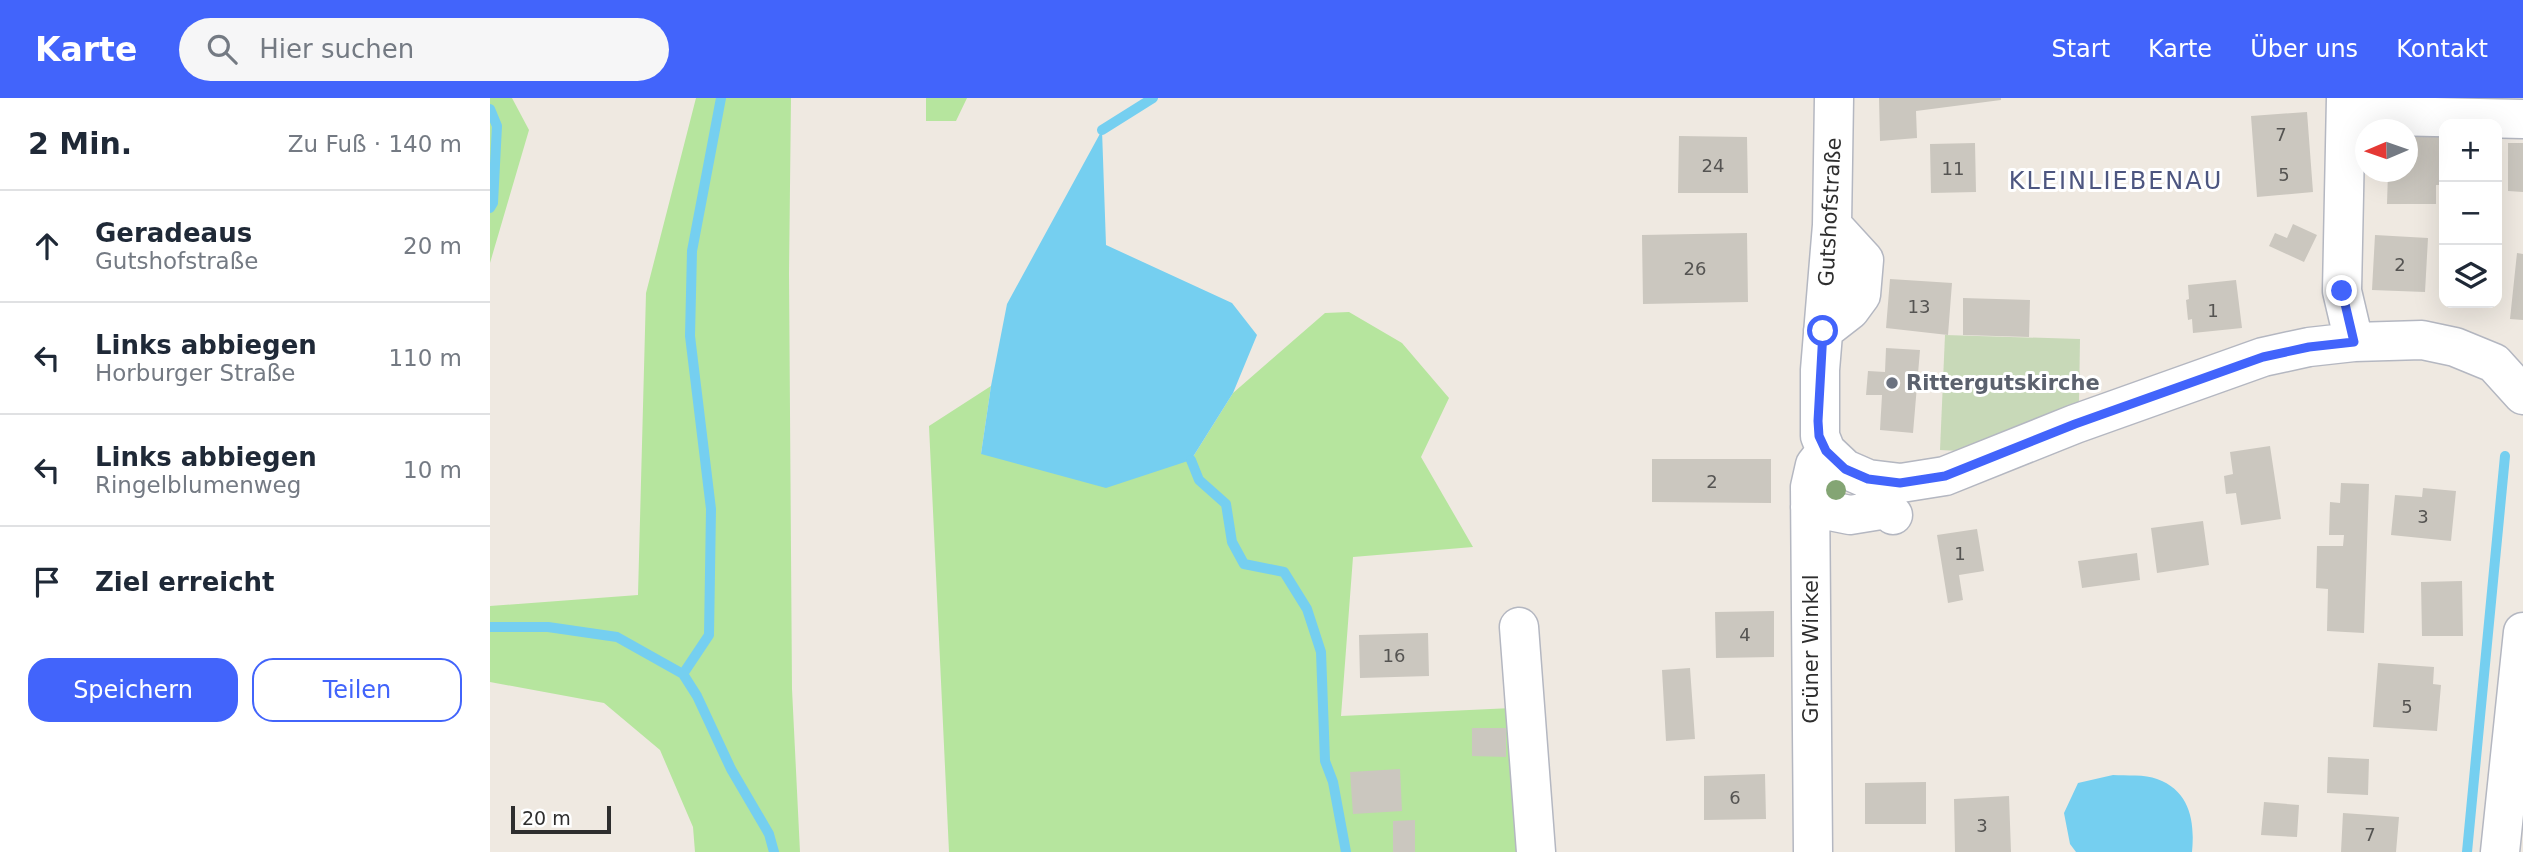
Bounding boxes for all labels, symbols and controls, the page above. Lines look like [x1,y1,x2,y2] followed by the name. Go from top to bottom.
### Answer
[179,18,669,81] search box
[35,30,137,69] text: Karte
[203,30,241,68] icon: search
[259,34,414,64] text: Hier suchen
[2051,35,2110,63] text: Start
[2148,35,2212,63] text: Karte
[2250,35,2358,63] text: Über uns
[2396,35,2488,63] text: Kontakt
[2355,119,2418,182] north arrow
[2439,119,2502,308] map controls
[2439,119,2502,182] button: +
[2275,124,2287,145] house number: 7
[28,126,132,161] text: 2 Min.
[288,131,462,157] text: Zu Fuß · 140 m
[1814,137,1846,287] street label: Gutshofstraße
[1702,155,1724,176] house number: 24
[1942,158,1964,179] house number: 11
[2278,164,2290,185] house number: 5
[2009,167,2223,195] district label: KLEINLIEBENAU
[2439,182,2502,245] button: −
[95,218,252,248] text: Geradeaus
[28,227,66,265] icon: ahead
[403,233,462,259] text: 20 m
[2439,245,2502,308] button: layers
[95,248,258,274] text: Gutshofstraße
[2394,254,2406,275] house number: 2
[1684,258,1706,279] house number: 26
[2326,275,2357,306] route end
[1908,296,1930,317] house number: 13
[2207,300,2219,321] house number: 1
[1807,315,1838,346] route start
[95,330,317,360] text: Links abbiegen
[28,339,66,377] icon: left
[388,345,462,371] text: 110 m
[95,360,295,386] text: Horburger Straße
[1906,371,2100,395] place label: Rittergutskirche
[1884,375,1900,391] marker: Rittergutskirche
[95,442,317,472] text: Links abbiegen
[28,451,66,489] icon: left
[403,457,462,483] text: 10 m
[1706,471,1718,492] house number: 2
[95,472,301,498] text: Ringelblumenweg
[2417,506,2429,527] house number: 3
[1954,543,1966,564] house number: 1
[28,563,66,601] icon: arrive
[95,567,275,597] text: Ziel erreicht
[1799,574,1823,724] street label: Grüner Winkel
[1739,624,1751,645] house number: 4
[1383,645,1405,666] house number: 16
[28,658,238,722] button: Speichern
[252,658,462,722] button: Teilen
[2401,696,2413,717] house number: 5
[1729,787,1741,808] house number: 6
[511,803,611,835] scale bar
[522,807,571,829] text: 20 m
[1976,815,1988,836] house number: 3
[2364,824,2376,845] house number: 7

